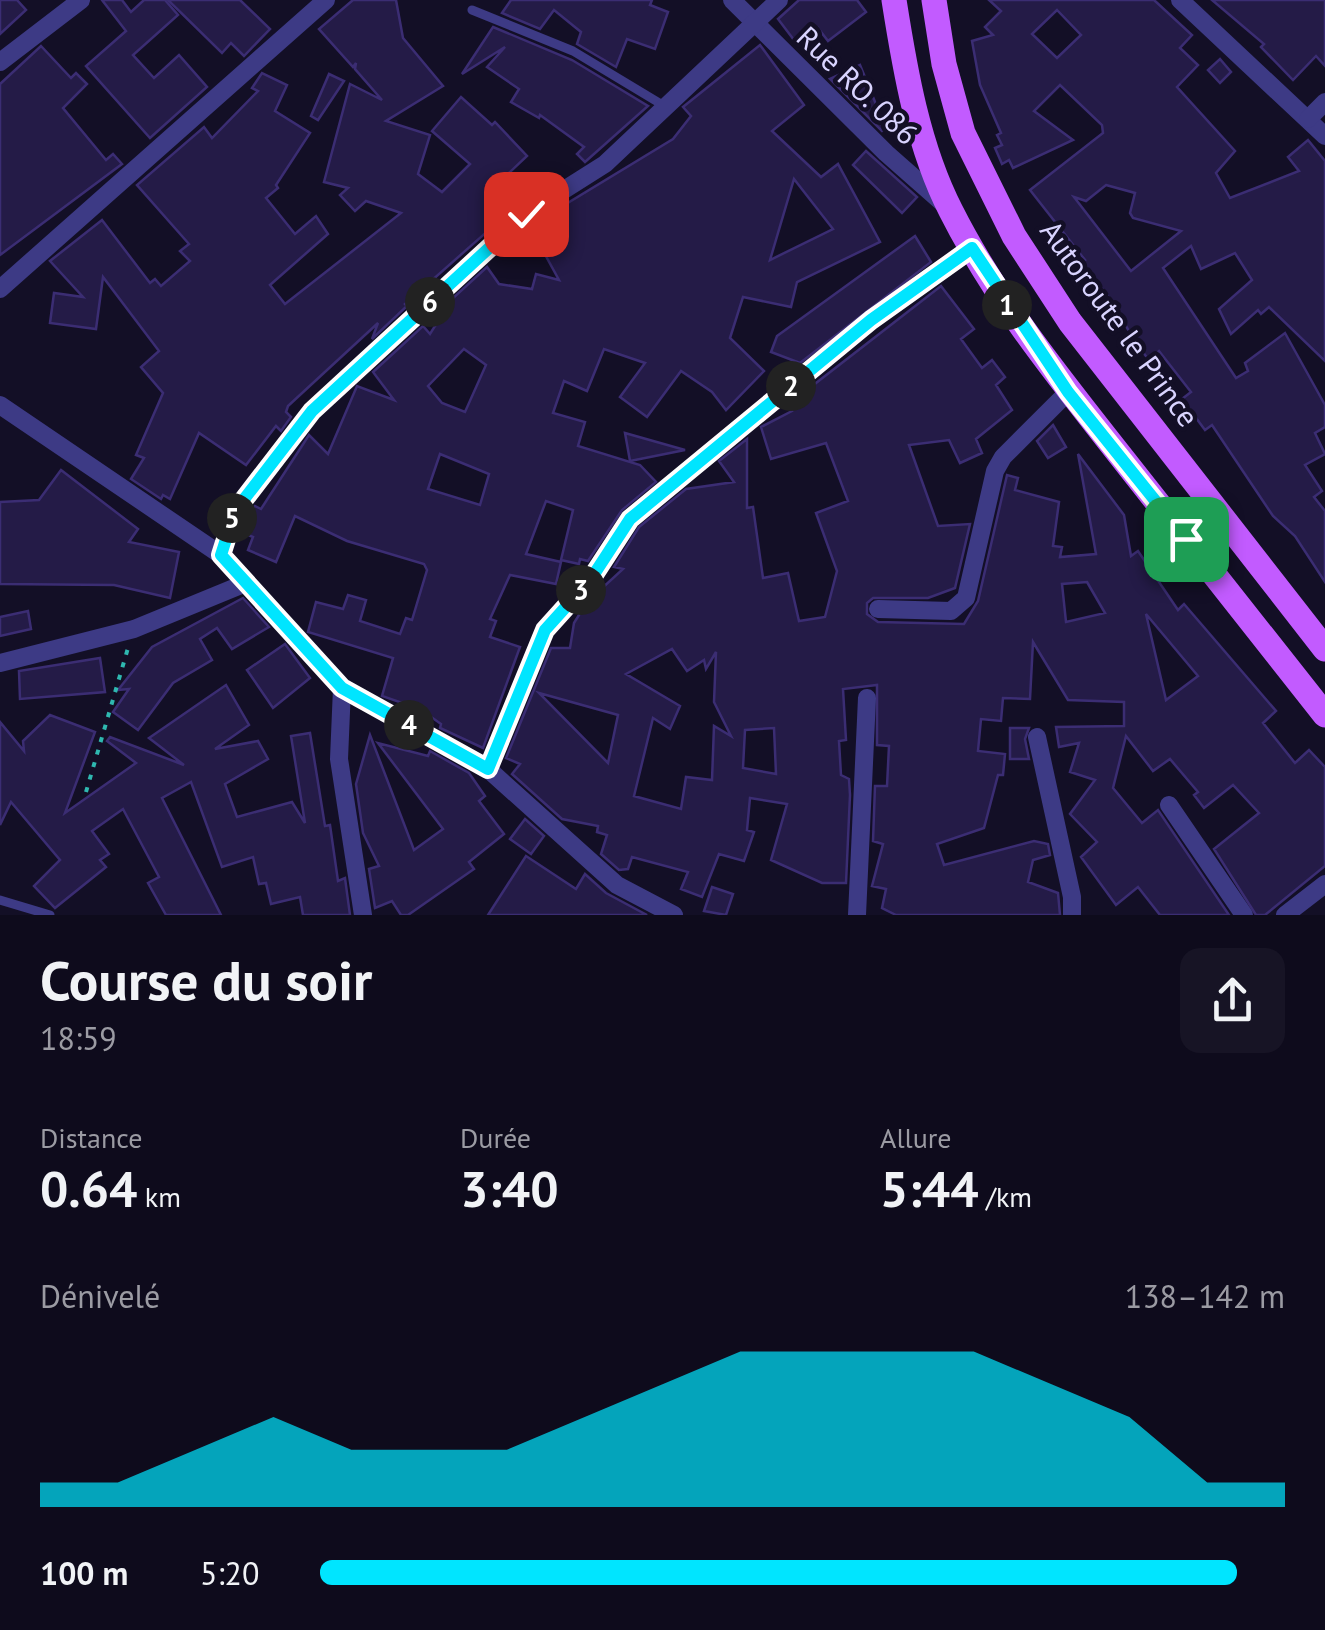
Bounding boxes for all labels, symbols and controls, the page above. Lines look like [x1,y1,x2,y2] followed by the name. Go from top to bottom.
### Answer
[789,17,927,153] street label: Rue RO. 086
[484,172,569,257] pin
[499,187,554,242] icon: check
[1032,212,1208,434] street label: Autoroute le Prince
[405,277,455,327] pin: 6
[982,280,1032,330] pin: 1
[422,283,438,320] text: 6
[999,286,1015,323] text: 1
[766,361,816,411] pin: 2
[783,367,799,404] text: 2
[207,493,257,543] pin: 5
[1144,497,1229,582] pin
[224,499,240,536] text: 5
[1159,512,1214,567] icon: arrive
[556,565,606,615] pin: 3
[573,571,589,608] text: 3
[384,700,434,750] pin: 4
[401,706,417,743] text: 4
[40,944,372,1015] text: Course du soir
[1180,948,1285,1053] button: share
[40,1017,117,1059] text: 18:59
[40,1119,143,1156] text: Distance
[460,1119,531,1156] text: Durée
[880,1119,952,1156] text: Allure
[40,1156,137,1221] text: 0.64
[460,1156,559,1221] text: 3:40
[880,1156,979,1221] text: 5:44
[137,1178,181,1215] text: km
[979,1178,1032,1215] text: /km
[40,1275,160,1317] text: Dénivelé
[1125,1275,1285,1317] text: 138–142 m
[40,1552,128,1594] text: 100 m
[200,1552,259,1594] text: 5:20

